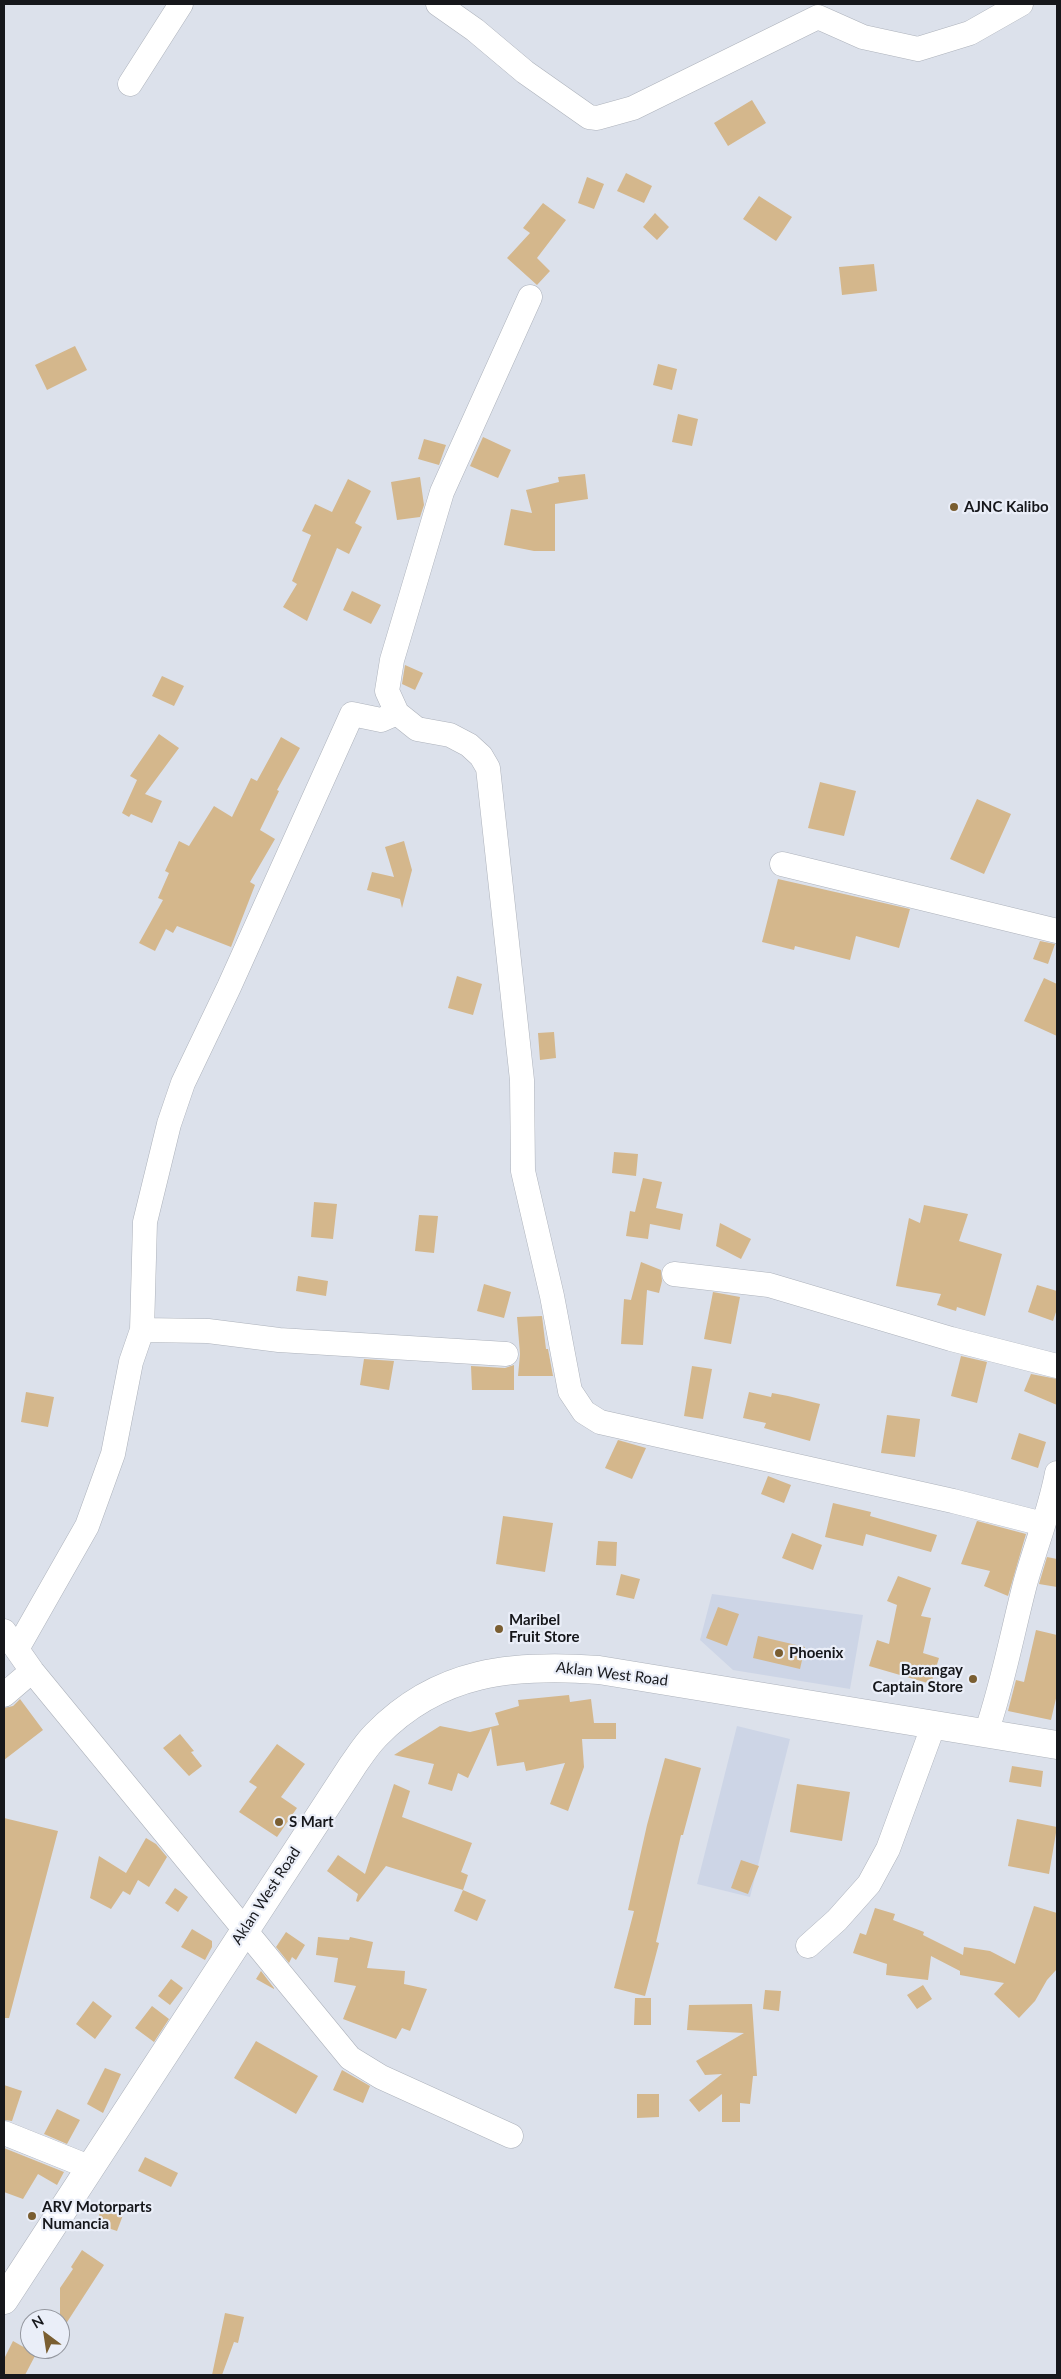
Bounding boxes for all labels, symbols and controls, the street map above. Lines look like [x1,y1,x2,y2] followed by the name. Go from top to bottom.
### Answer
[964,498,1049,516] place label: AJNC Kalibo
[948,501,960,513] marker: AJNC Kalibo
[509,1611,579,1646] place label: Maribel Fruit Store
[493,1623,505,1635] marker: Maribel Fruit Store
[789,1644,843,1662] place label: Phoenix
[773,1647,785,1659] marker: Phoenix
[555,1658,669,1690] street label: Aklan West Road
[873,1661,963,1696] place label: Barangay Captain Store
[967,1673,979,1685] marker: Barangay Captain Store
[289,1813,334,1831] place label: S Mart
[273,1816,285,1828] marker: S Mart
[228,1844,304,1948] street label: Aklan West Road
[42,2198,152,2233] place label: ARV Motorparts Numancia
[26,2210,38,2222] marker: ARV Motorparts Numancia
[20,2309,70,2359] north arrow
[29,2312,47,2332] text: N

